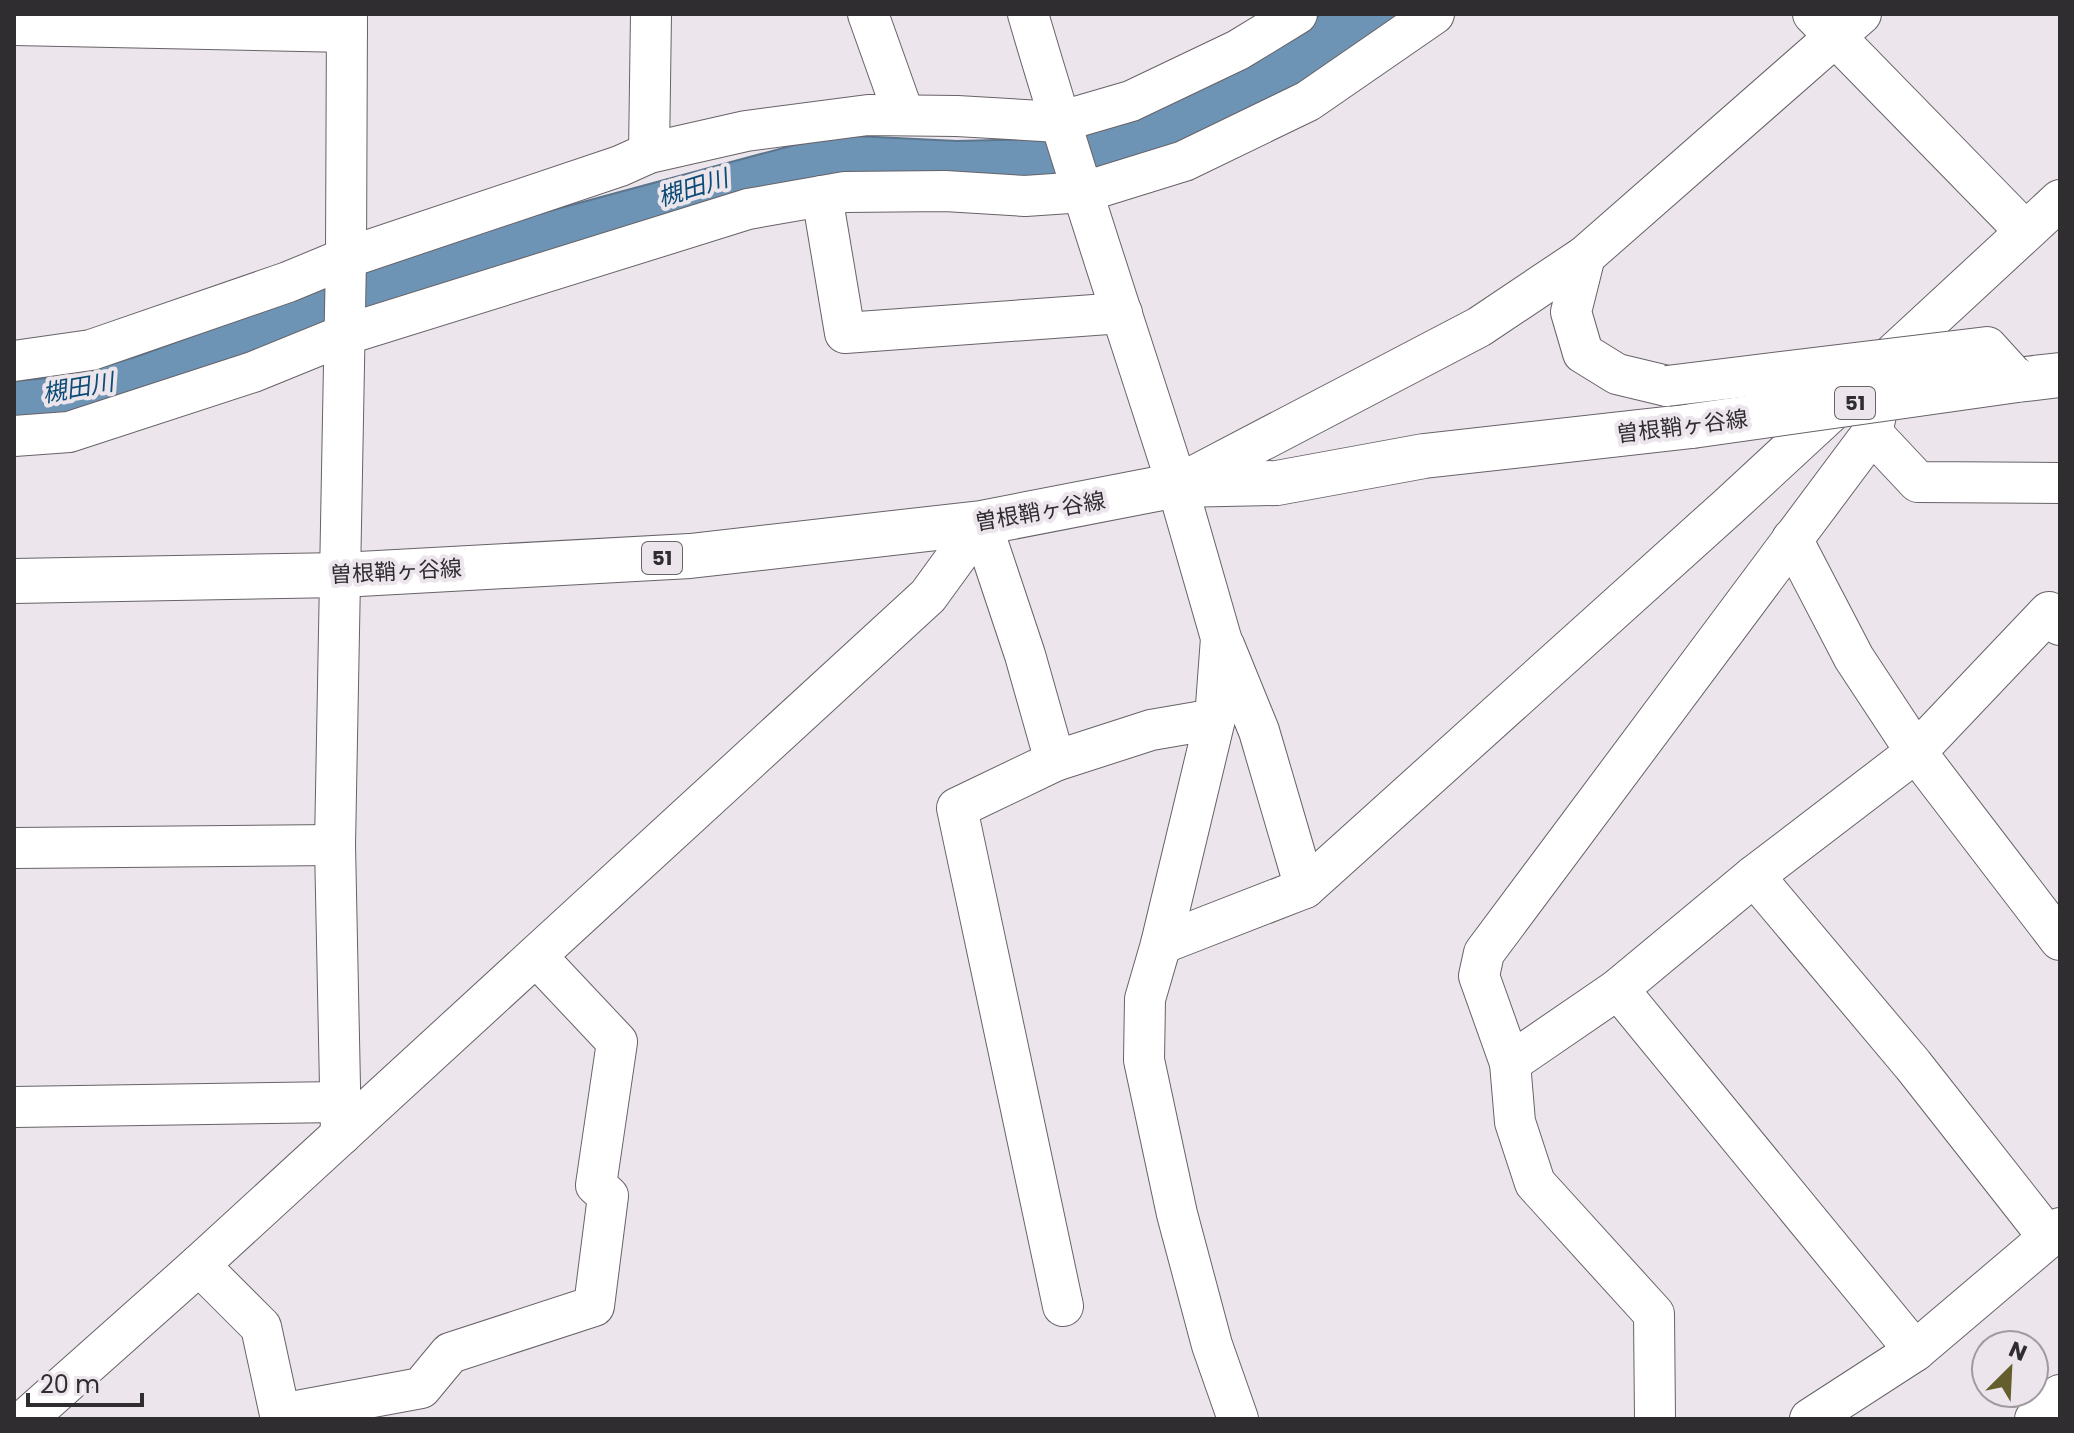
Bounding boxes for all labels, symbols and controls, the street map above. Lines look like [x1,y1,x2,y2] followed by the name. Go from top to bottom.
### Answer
[654,160,735,214] water label: 槻田川
[40,364,119,410] water label: 槻田川
[1835,387,1875,419] road number: 51
[1615,403,1749,450] street label: 曽根鞘ヶ谷線
[972,485,1108,538] street label: 曽根鞘ヶ谷線
[642,542,682,574] road number: 51
[329,553,463,590] street label: 曽根鞘ヶ谷線
[1970,1329,2050,1409] north arrow
[2004,1334,2032,1369] text: N
[28,1357,142,1407] scale bar
[40,1368,100,1401] text: 20 m

